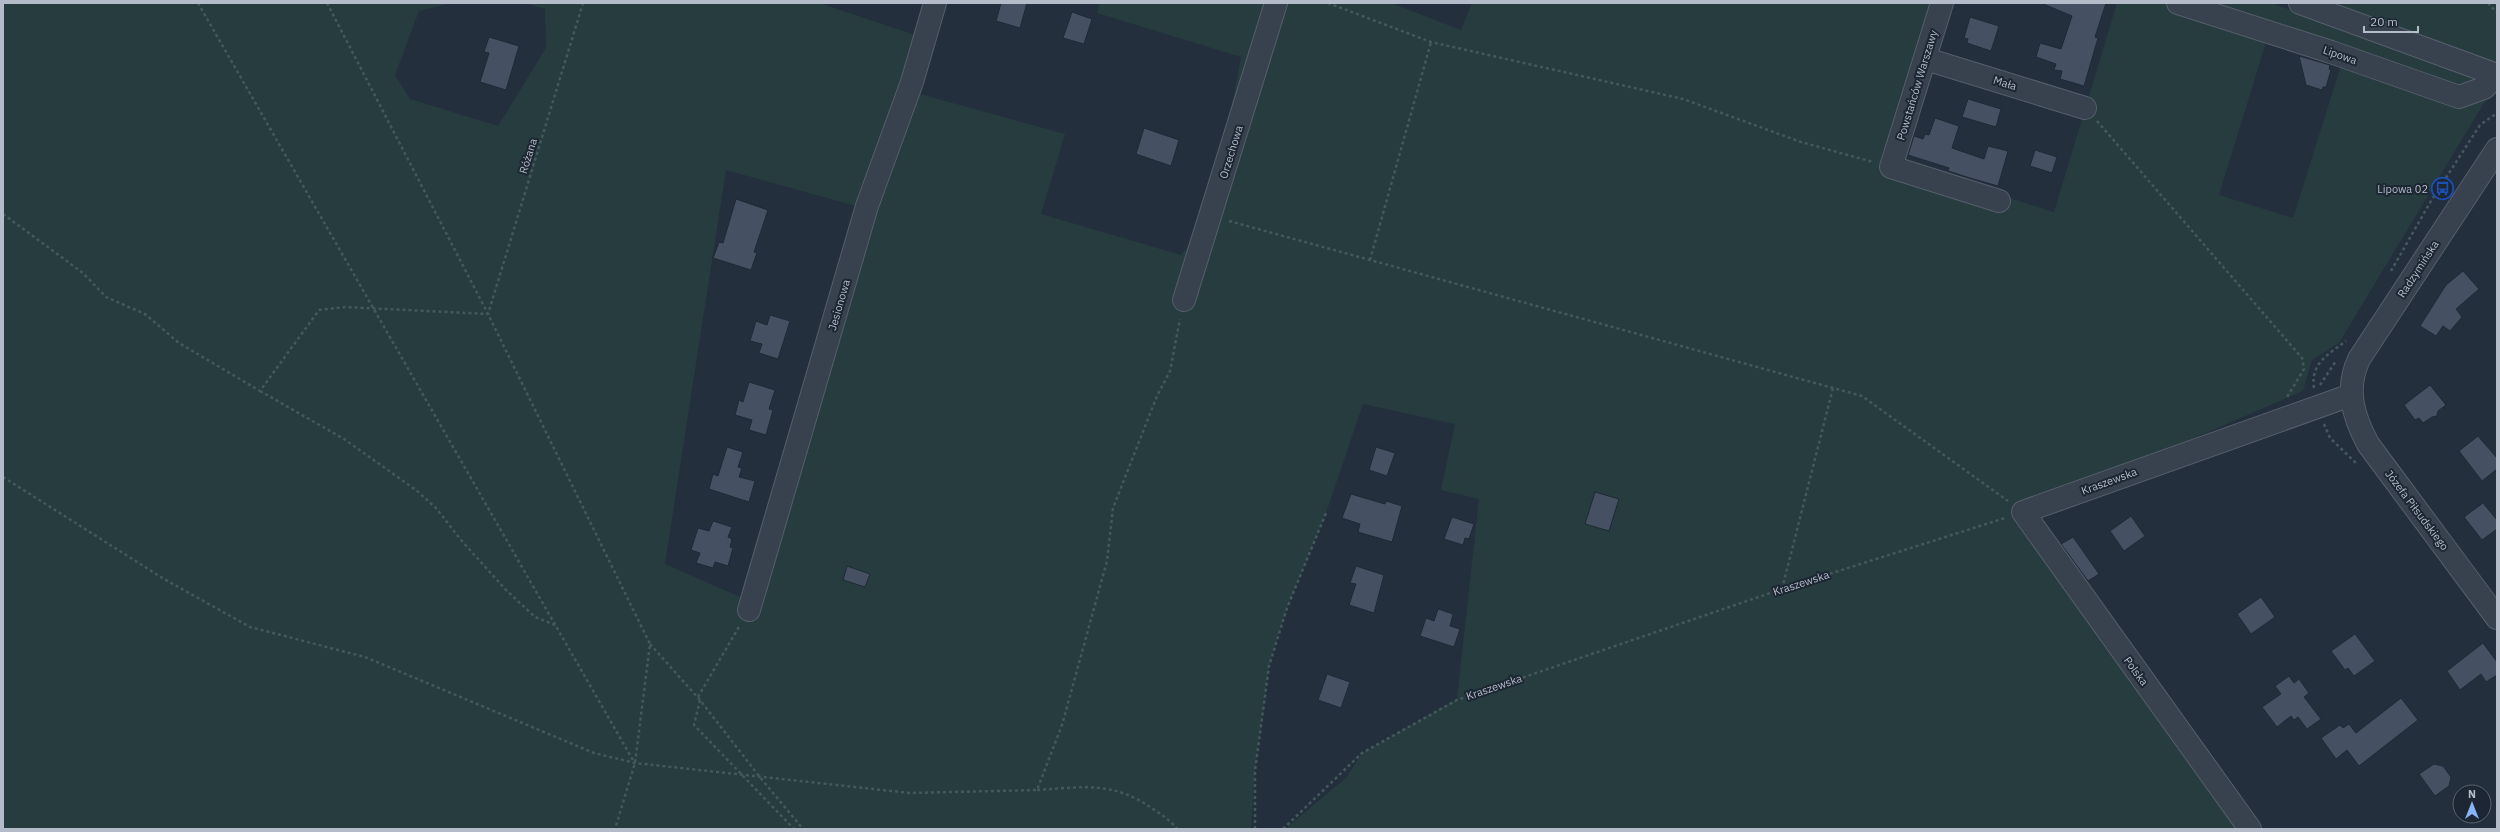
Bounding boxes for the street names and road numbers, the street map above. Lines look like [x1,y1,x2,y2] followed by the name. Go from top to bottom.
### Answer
[1894,28,1941,142] street label: Powstańców Warszawy
[2321,43,2359,67] street label: Lipowa
[1992,73,2019,93] street label: Mała
[1216,124,1246,180] street label: Orzechowa
[516,137,540,175] street label: Różana
[2394,238,2442,300] street label: Radzymińska
[825,278,853,332] street label: Jesionowa
[2079,464,2139,498] street label: Kraszewska
[2382,467,2452,553] street label: Józefa Piłsudskiego
[1771,567,1831,599] street label: Kraszewska
[2121,654,2151,688] street label: Polska
[1464,671,1524,703] street label: Kraszewska

